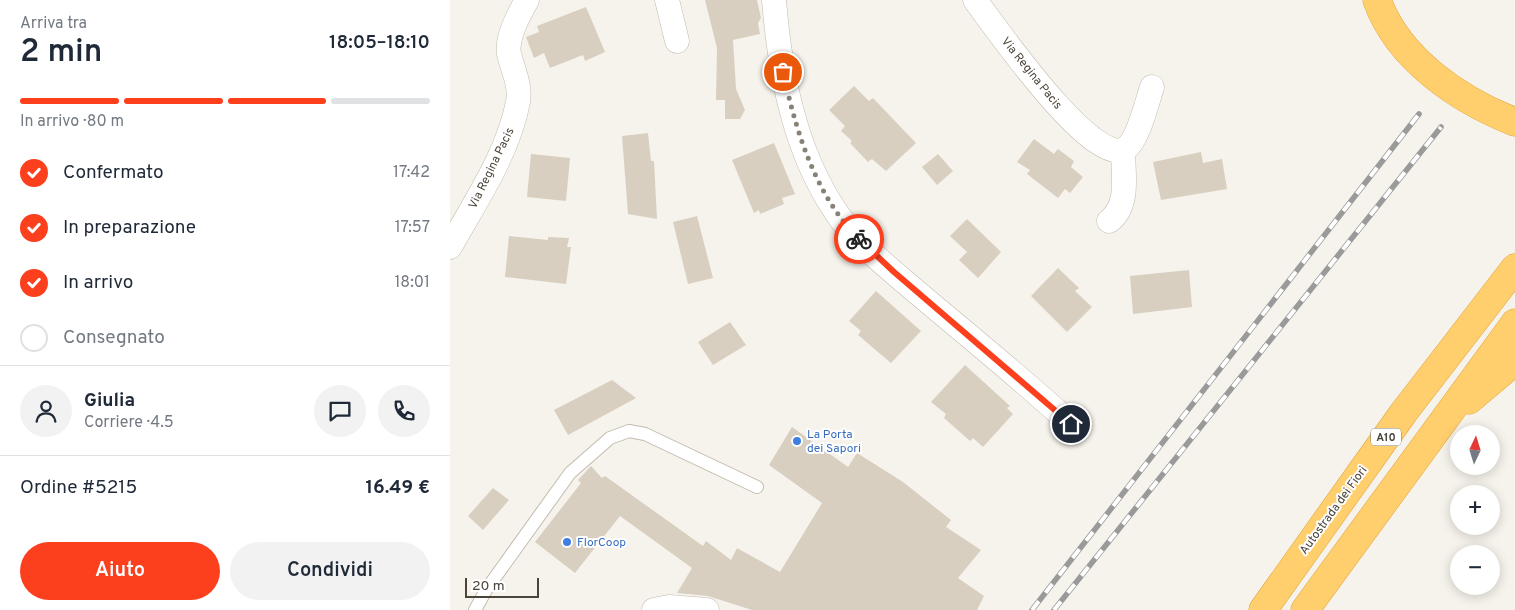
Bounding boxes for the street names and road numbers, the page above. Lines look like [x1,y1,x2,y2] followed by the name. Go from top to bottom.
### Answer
[997,34,1065,113] street label: Via Regina Pacis
[465,125,519,212] street label: Via Regina Pacis
[1371,428,1401,446] road number: A10
[1296,463,1371,558] street label: Autostrada dei Fiori

